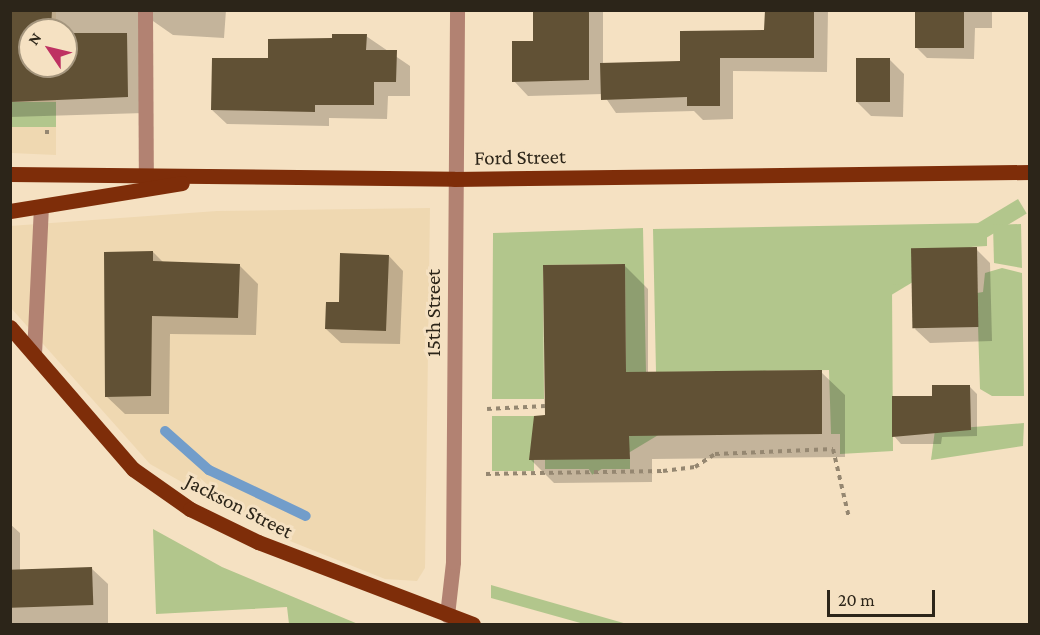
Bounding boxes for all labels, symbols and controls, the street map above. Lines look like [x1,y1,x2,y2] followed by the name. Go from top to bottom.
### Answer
[18,18,78,78] north arrow
[24,29,45,48] text: N
[474,144,566,170] street label: Ford Street
[420,269,446,357] street label: 15th Street
[181,468,297,544] street label: Jackson Street
[830,578,938,616] scale bar
[838,590,875,610] text: 20 m

